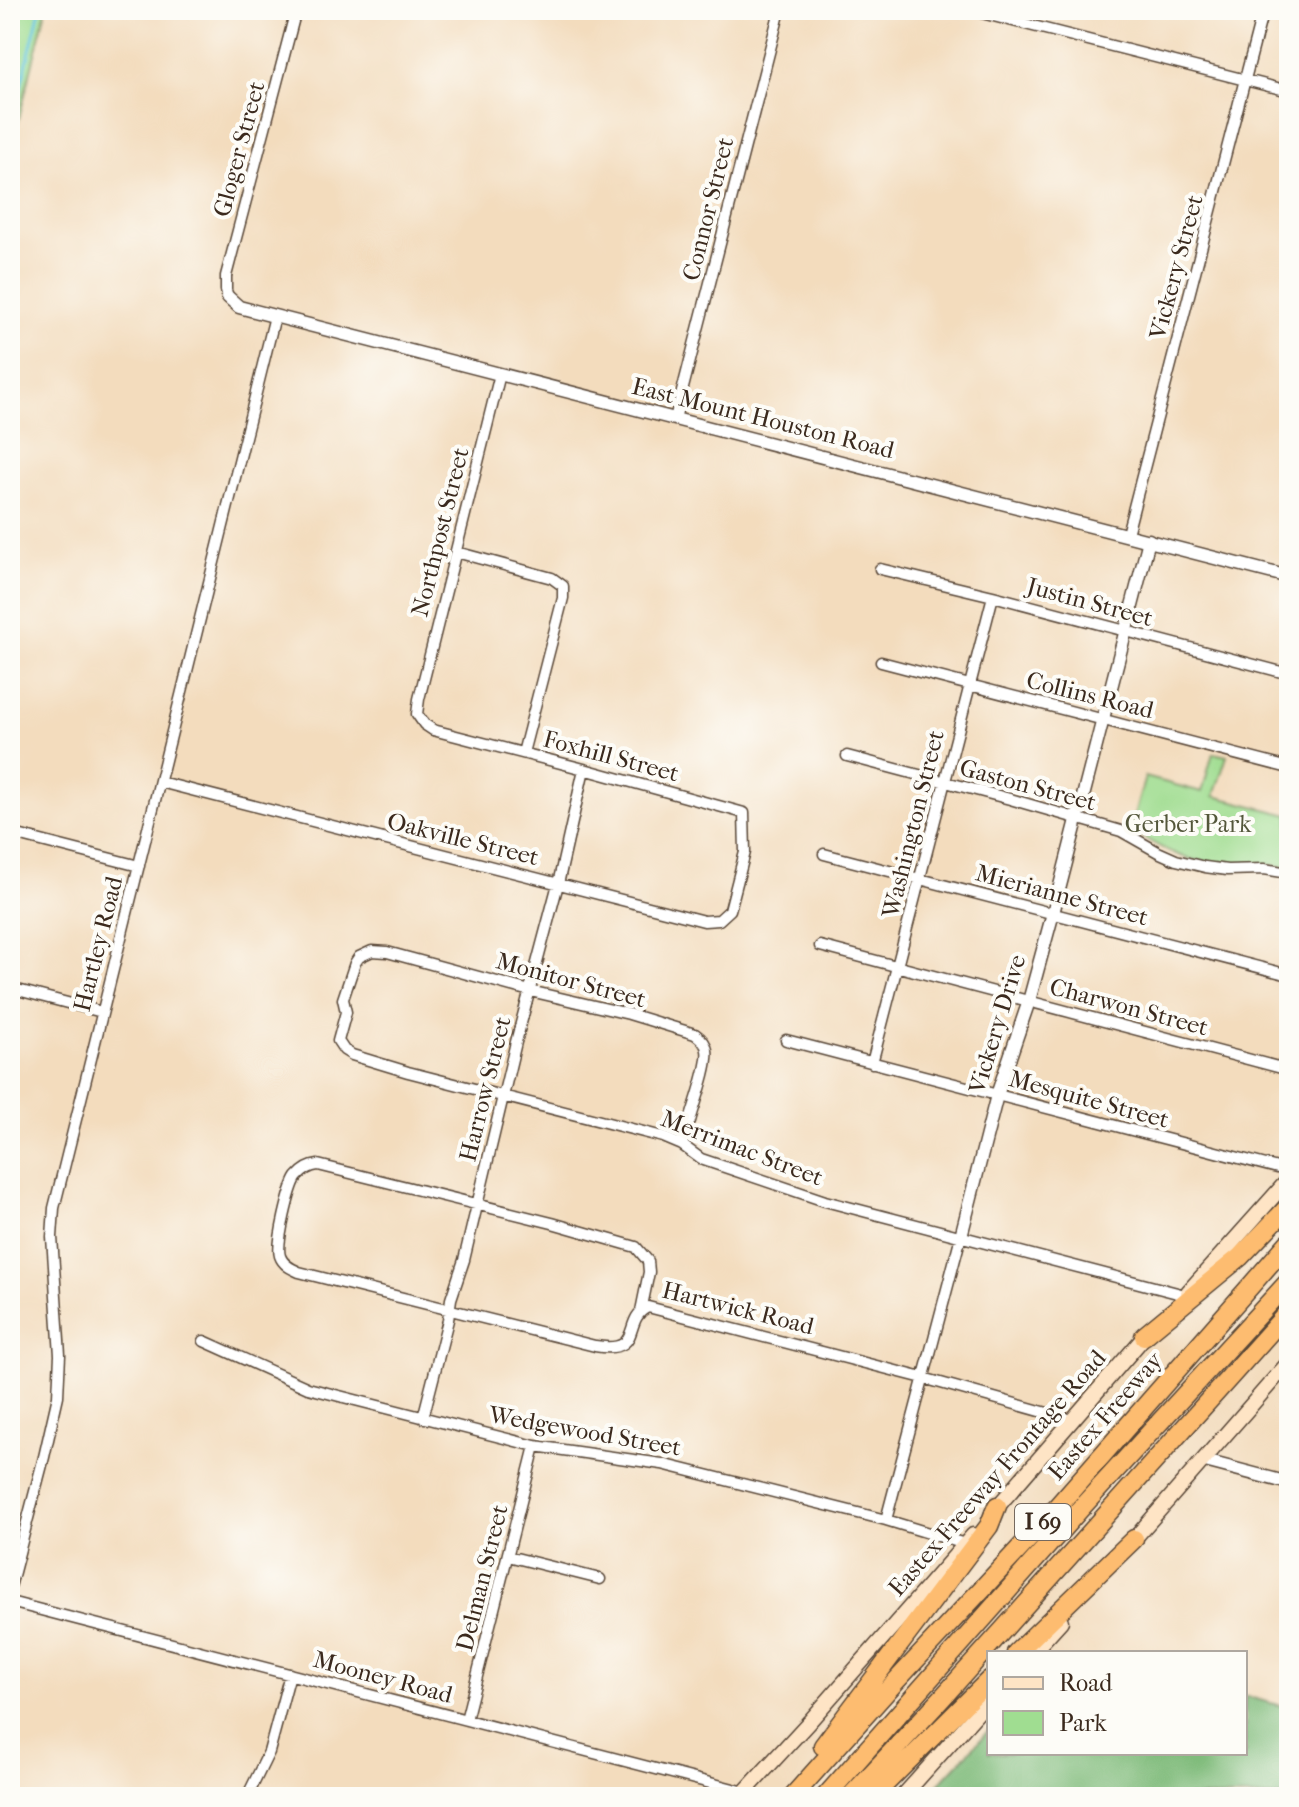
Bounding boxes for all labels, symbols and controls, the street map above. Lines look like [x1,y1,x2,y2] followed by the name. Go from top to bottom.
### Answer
[207,78,271,220] street label: Gloger Street
[677,134,739,284] street label: Connor Street
[1143,191,1209,343] street label: Vickery Street
[629,372,898,464] street label: East Mount Houston Road
[405,444,475,619] street label: Northpost Street
[1022,571,1156,632] street label: Justin Street
[1024,666,1157,725] street label: Collins Road
[540,724,682,788] street label: Foxhill Street
[876,727,950,922] street label: Washington Street
[957,753,1100,817] street label: Gaston Street
[384,807,542,871] street label: Oakville Street
[1125,810,1252,838] park label: Gerber Park
[973,859,1152,932] street label: Mierianne Street
[68,873,129,1014] street label: Hartley Road
[493,947,649,1014] street label: Monitor Street
[962,951,1031,1098] street label: Vickery Drive
[1047,972,1212,1042] street label: Charwon Street
[453,1013,517,1164] street label: Harrow Street
[1006,1064,1172,1134] street label: Mesquite Street
[657,1104,827,1192] street label: Merrimac Street
[659,1276,818,1341] street label: Hartwick Road
[882,1344,1112,1602] street label: Eastex Freeway Frontage Road
[1042,1345,1169,1486] street label: Eastex Freeway
[486,1400,684,1462] street label: Wedgewood Street
[450,1501,514,1654] street label: Delman Street
[1015,1504,1071,1540] road number: I 69
[311,1645,456,1709] street label: Mooney Road
[987,1651,1247,1755] legend
[1059,1669,1113,1697] text: Road
[1059,1709,1107,1737] text: Park

